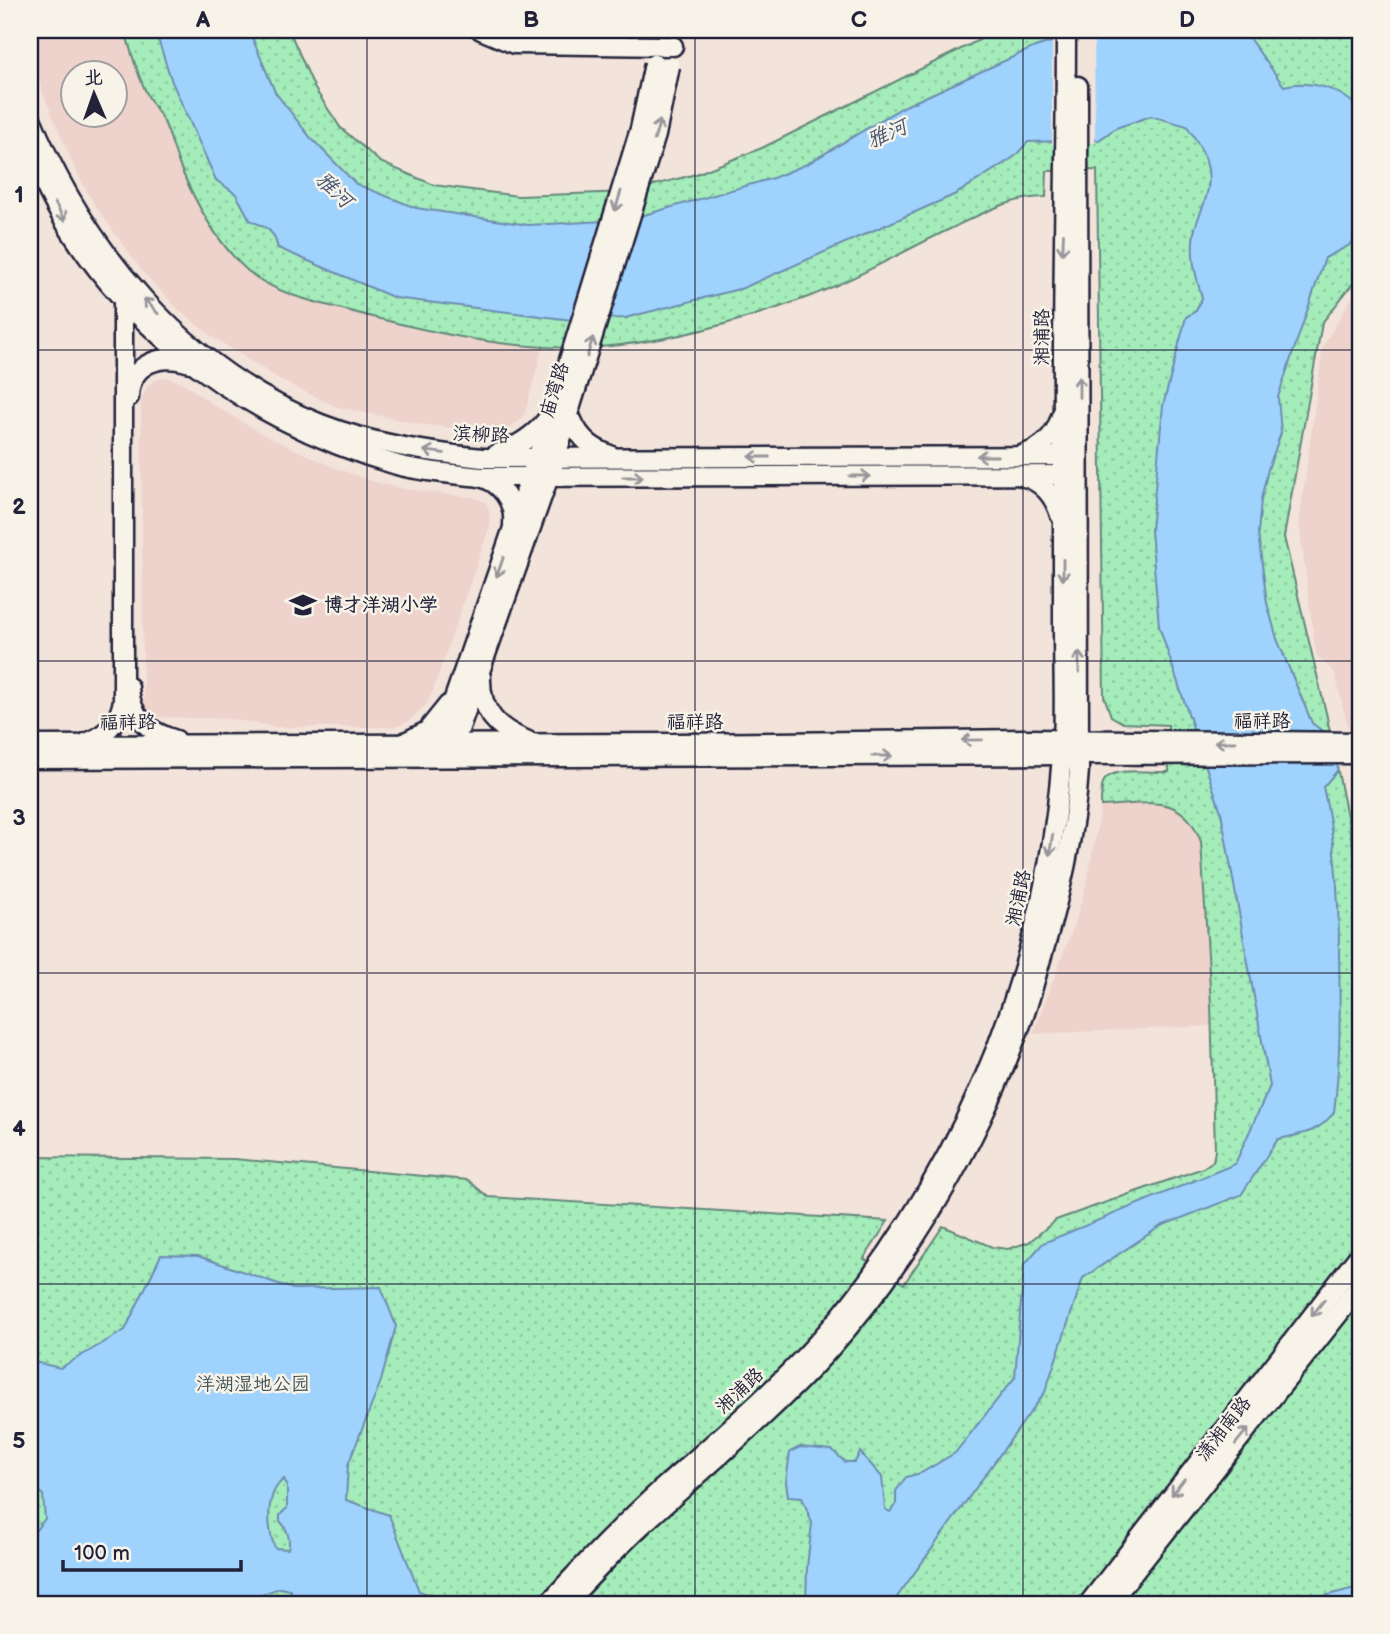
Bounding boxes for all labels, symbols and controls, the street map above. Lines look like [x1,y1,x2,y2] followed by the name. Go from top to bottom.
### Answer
[195,6,211,34] text: A
[523,6,539,34] text: B
[851,6,867,34] text: C
[1179,6,1195,34] text: D
[60,60,130,130] north arrow
[84,67,103,90] text: 北
[863,113,914,154] water label: 雅河
[652,119,665,141] one-way arrow
[310,167,360,216] water label: 雅河
[14,181,24,209] text: 1
[610,190,623,212] one-way arrow
[53,202,67,222] one-way arrow
[1057,232,1070,255] one-way arrow
[142,298,159,315] one-way arrow
[1031,308,1054,366] street label: 湘浦路
[584,336,597,358] one-way arrow
[536,359,574,421] street label: 庙湾路
[1072,376,1086,399] one-way arrow
[452,422,510,448] street label: 滨柳路
[423,446,446,459] one-way arrow
[975,449,998,463] one-way arrow
[748,450,771,464] one-way arrow
[849,469,872,483] one-way arrow
[621,470,644,484] one-way arrow
[12,493,26,521] text: 2
[493,555,505,577] one-way arrow
[1056,558,1070,581] one-way arrow
[288,590,318,620] school or university icon: 博才洋湖小学
[324,594,438,617] place label: 博才洋湖小学
[1072,651,1086,674] one-way arrow
[1233,710,1291,733] street label: 福祥路
[99,711,157,735] street label: 福祥路
[666,711,724,734] street label: 福祥路
[961,733,984,747] one-way arrow
[1214,735,1237,749] one-way arrow
[870,749,893,763] one-way arrow
[12,804,26,832] text: 3
[1044,833,1057,856] one-way arrow
[1002,868,1036,928] street label: 湘浦路
[12,1115,26,1143] text: 4
[1310,1298,1325,1317] one-way arrow
[711,1363,769,1419] street label: 湘浦路
[196,1373,310,1396] park label: 洋湖湿地公园
[1192,1392,1256,1466] street label: 潇湘南路
[12,1427,26,1455] text: 5
[1234,1428,1250,1446] one-way arrow
[1170,1478,1186,1496] one-way arrow
[63,1529,242,1573] scale bar
[74,1541,130,1566] text: 100 m

